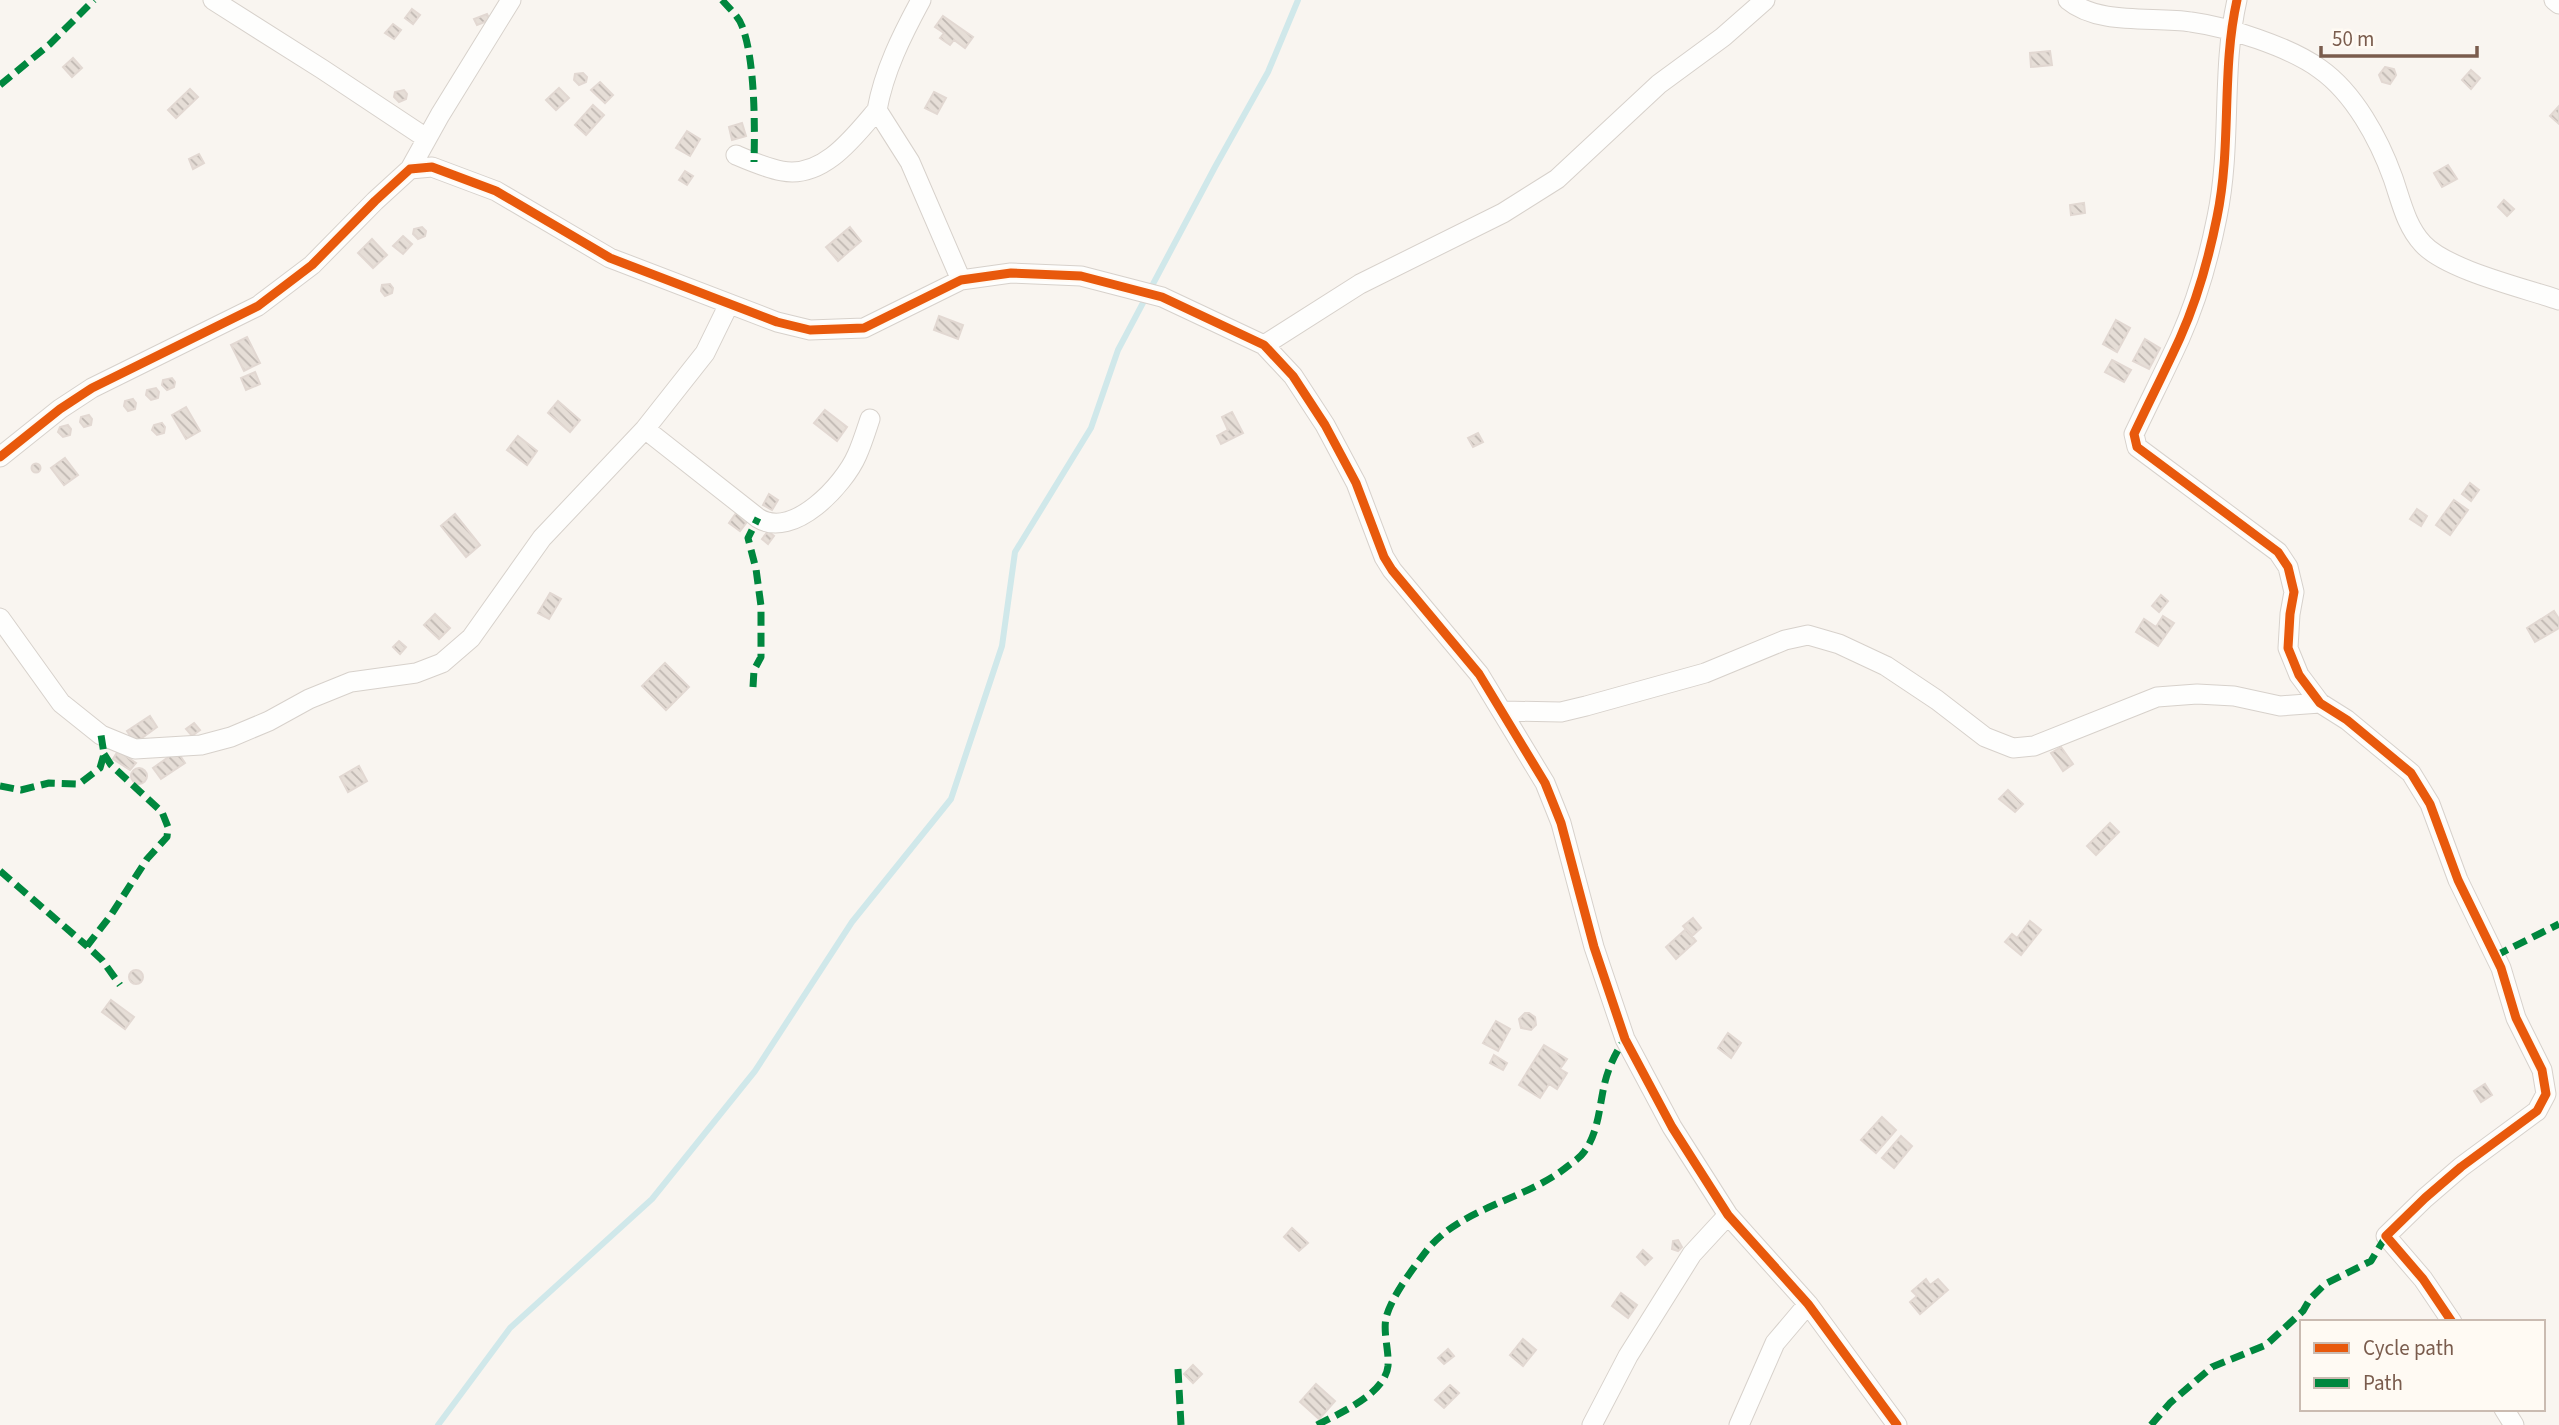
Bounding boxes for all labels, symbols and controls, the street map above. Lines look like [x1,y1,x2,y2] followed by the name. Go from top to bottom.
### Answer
[2321,14,2477,58] scale bar
[2332,24,2374,54] text: 50 m
[2300,1320,2545,1411] legend
[2363,1333,2454,1363] text: Cycle path
[2363,1368,2403,1398] text: Path

